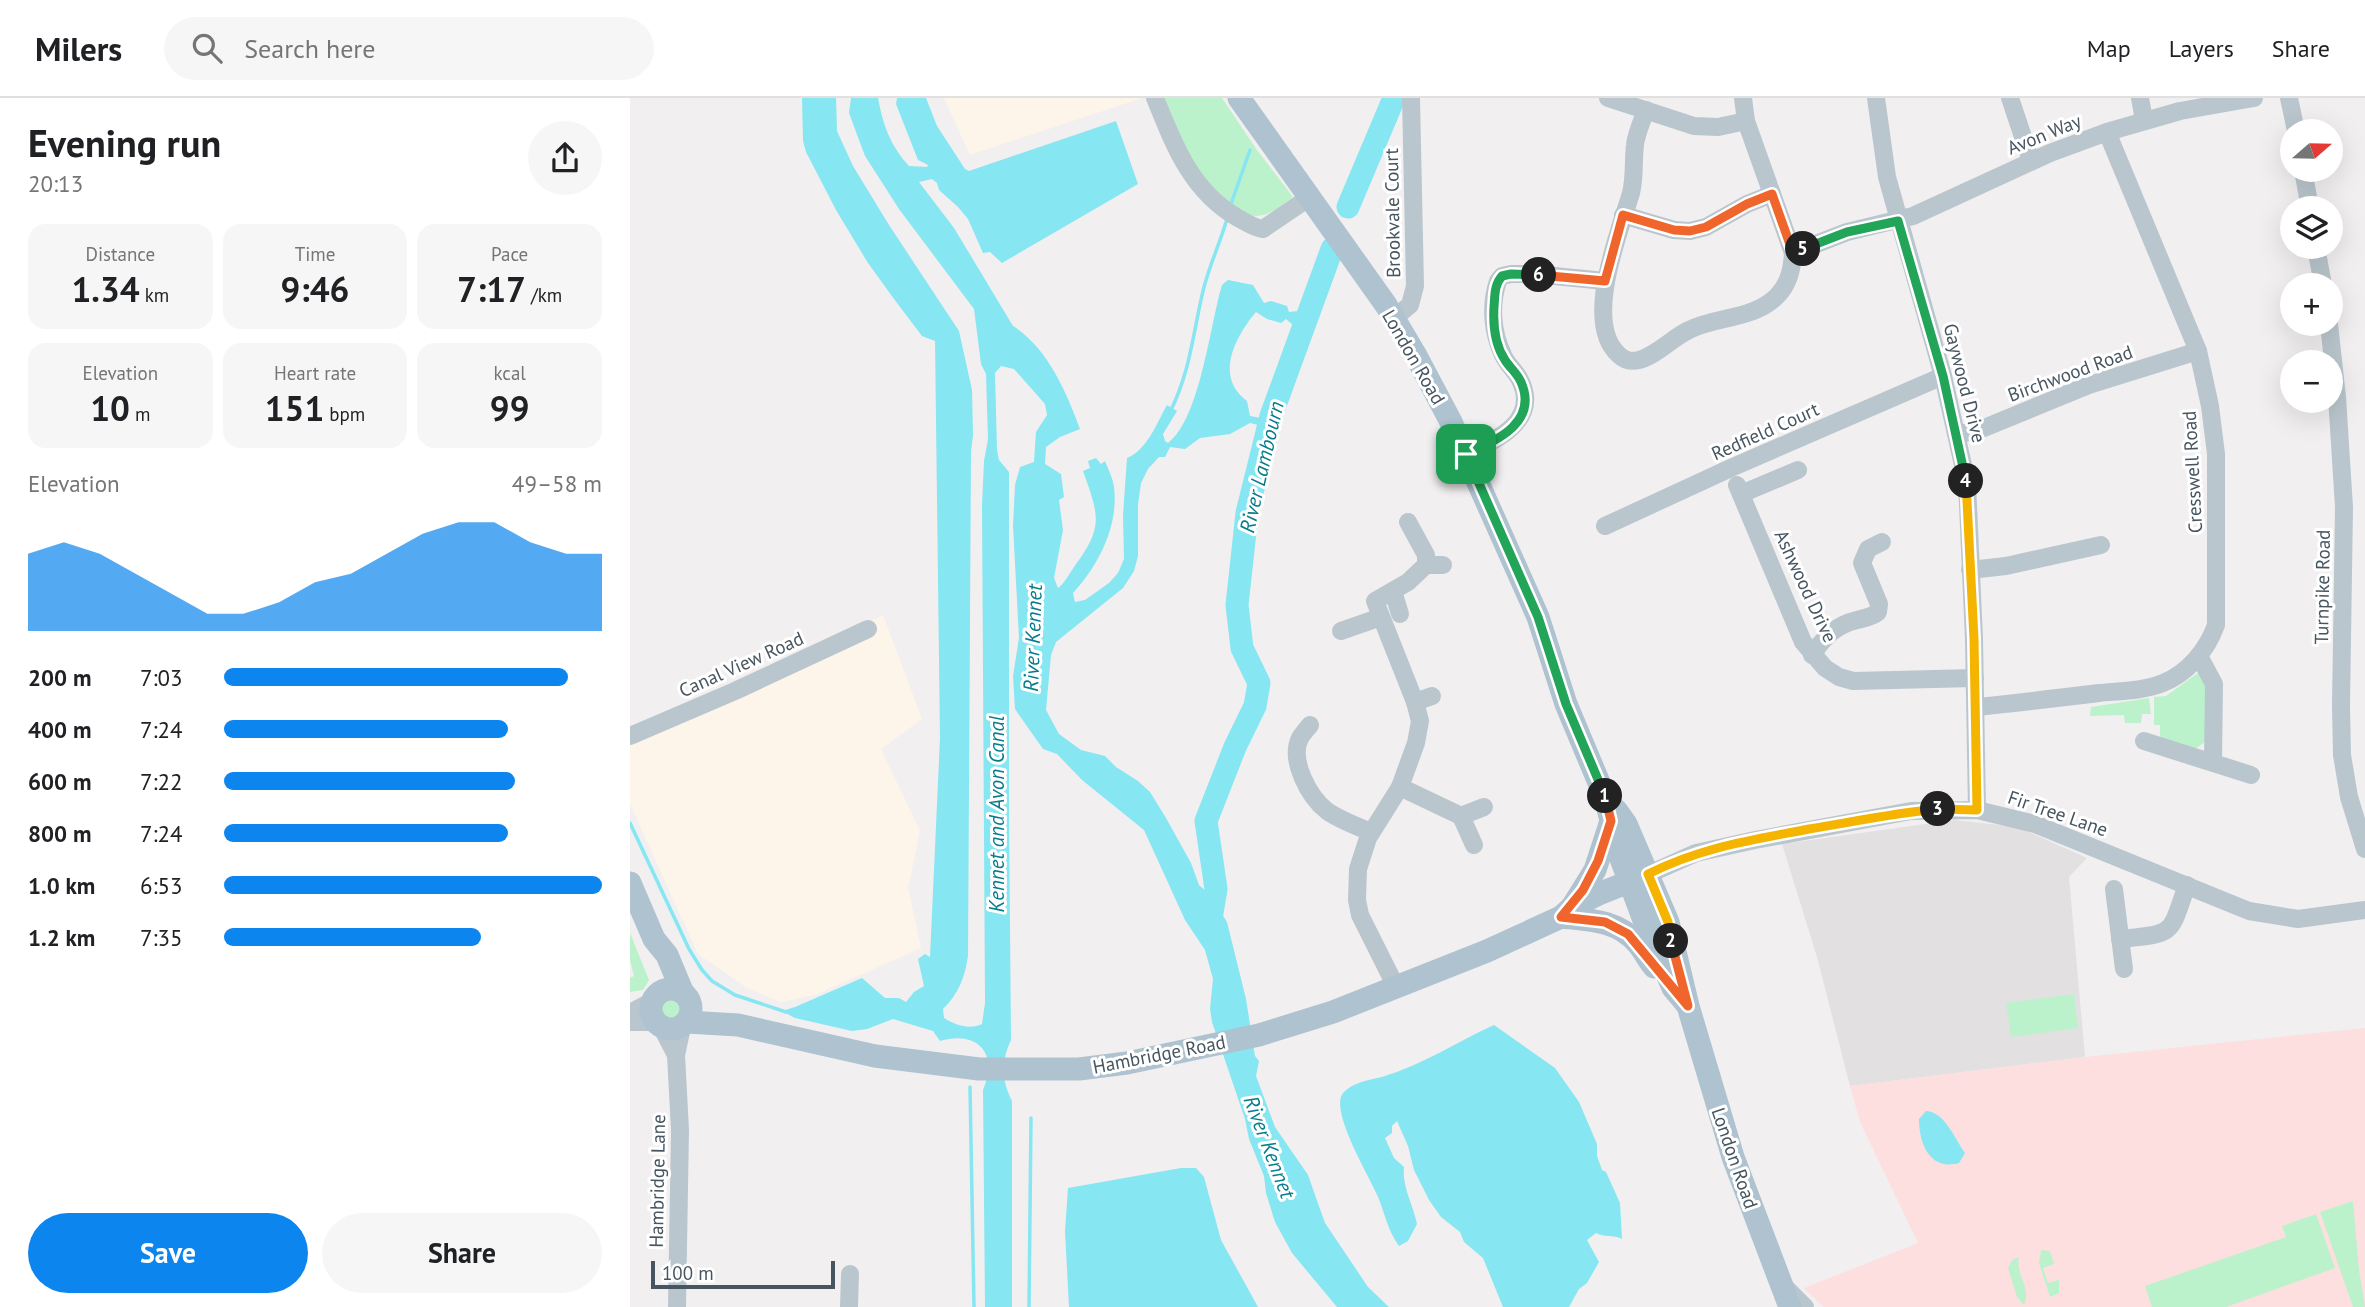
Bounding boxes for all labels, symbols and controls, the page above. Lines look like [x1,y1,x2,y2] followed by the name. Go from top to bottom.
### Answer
[164,17,654,80] search box
[35,27,122,70] text: Milers
[188,29,226,67] icon: search
[244,32,375,65] text: Search here
[2087,33,2131,64] text: Map
[2169,33,2234,64] text: Layers
[2272,33,2330,64] text: Share
[2003,108,2085,160] street label: Avon Way
[28,118,221,167] text: Evening run
[2280,119,2343,182] north arrow
[2280,119,2343,413] map controls
[528,121,602,195] button: share
[1379,147,1405,278] street label: Brookvale Court
[28,169,83,198] text: 20:13
[2280,196,2343,259] button: layers
[1786,232,1820,266] pin: 5
[1797,236,1808,260] text: 5
[86,242,155,266] text: Distance
[295,242,335,266] text: Time
[491,242,528,266] text: Pace
[1522,258,1556,292] pin: 6
[1533,262,1544,286] text: 6
[71,266,140,312] text: 1.34
[281,266,349,312] text: 9:46
[457,266,526,312] text: 7:17
[2280,273,2343,336] button: +
[140,283,169,307] text: km
[526,283,562,307] text: /km
[1377,305,1451,409] street label: London Road
[1939,321,1991,445] street label: Gaywood Drive
[2004,339,2136,407] street label: Birchwood Road
[2280,350,2343,413] button: −
[82,361,158,385] text: Elevation
[274,361,356,385] text: Heart rate
[493,361,526,385] text: kcal
[90,385,130,431] text: 10
[265,385,324,431] text: 151
[490,385,530,431] text: 99
[1708,396,1823,465] street label: Redfield Court
[1233,399,1290,535] water label: River Lambourn
[130,402,150,426] text: m
[324,402,365,426] text: bpm
[2177,410,2207,534] street label: Cresswell Road
[1436,424,1496,484] pin
[1447,435,1485,473] icon: arrive
[1948,464,1984,498] pin: 4
[1960,468,1971,492] text: 4
[28,469,120,498] text: Elevation
[512,469,602,498] text: 49–58 m
[1769,526,1843,646] street label: Ashwood Drive
[2309,529,2335,645] street label: Turnpike Road
[1017,582,1048,692] water label: River Kennet
[675,626,807,702] street label: Canal View Road
[28,663,91,692] text: 200 m
[140,663,183,692] text: 7:03
[28,715,91,744] text: 400 m
[140,715,183,744] text: 7:24
[983,715,1010,912] water label: Kennet and Avon Canal
[28,767,91,796] text: 600 m
[140,767,183,796] text: 7:22
[1588,778,1622,814] pin: 1
[1599,783,1610,807] text: 1
[2005,785,2111,841] street label: Fir Tree Lane
[1920,792,1956,826] pin: 3
[1932,796,1943,820] text: 3
[28,819,91,848] text: 800 m
[140,819,183,848] text: 7:24
[28,871,95,900] text: 1.0 km
[140,871,183,900] text: 6:53
[28,923,95,952] text: 1.2 km
[140,923,183,952] text: 7:35
[1654,924,1688,958] pin: 2
[1665,928,1676,952] text: 2
[1091,1029,1227,1079] street label: Hambridge Road
[1238,1092,1302,1203] water label: River Kennet
[1707,1104,1763,1212] street label: London Road
[644,1114,670,1248] street label: Hambridge Lane
[28,1213,308,1293] button: Save
[322,1213,602,1293] button: Share
[651,1258,835,1290] scale bar
[662,1261,714,1285] text: 100 m

